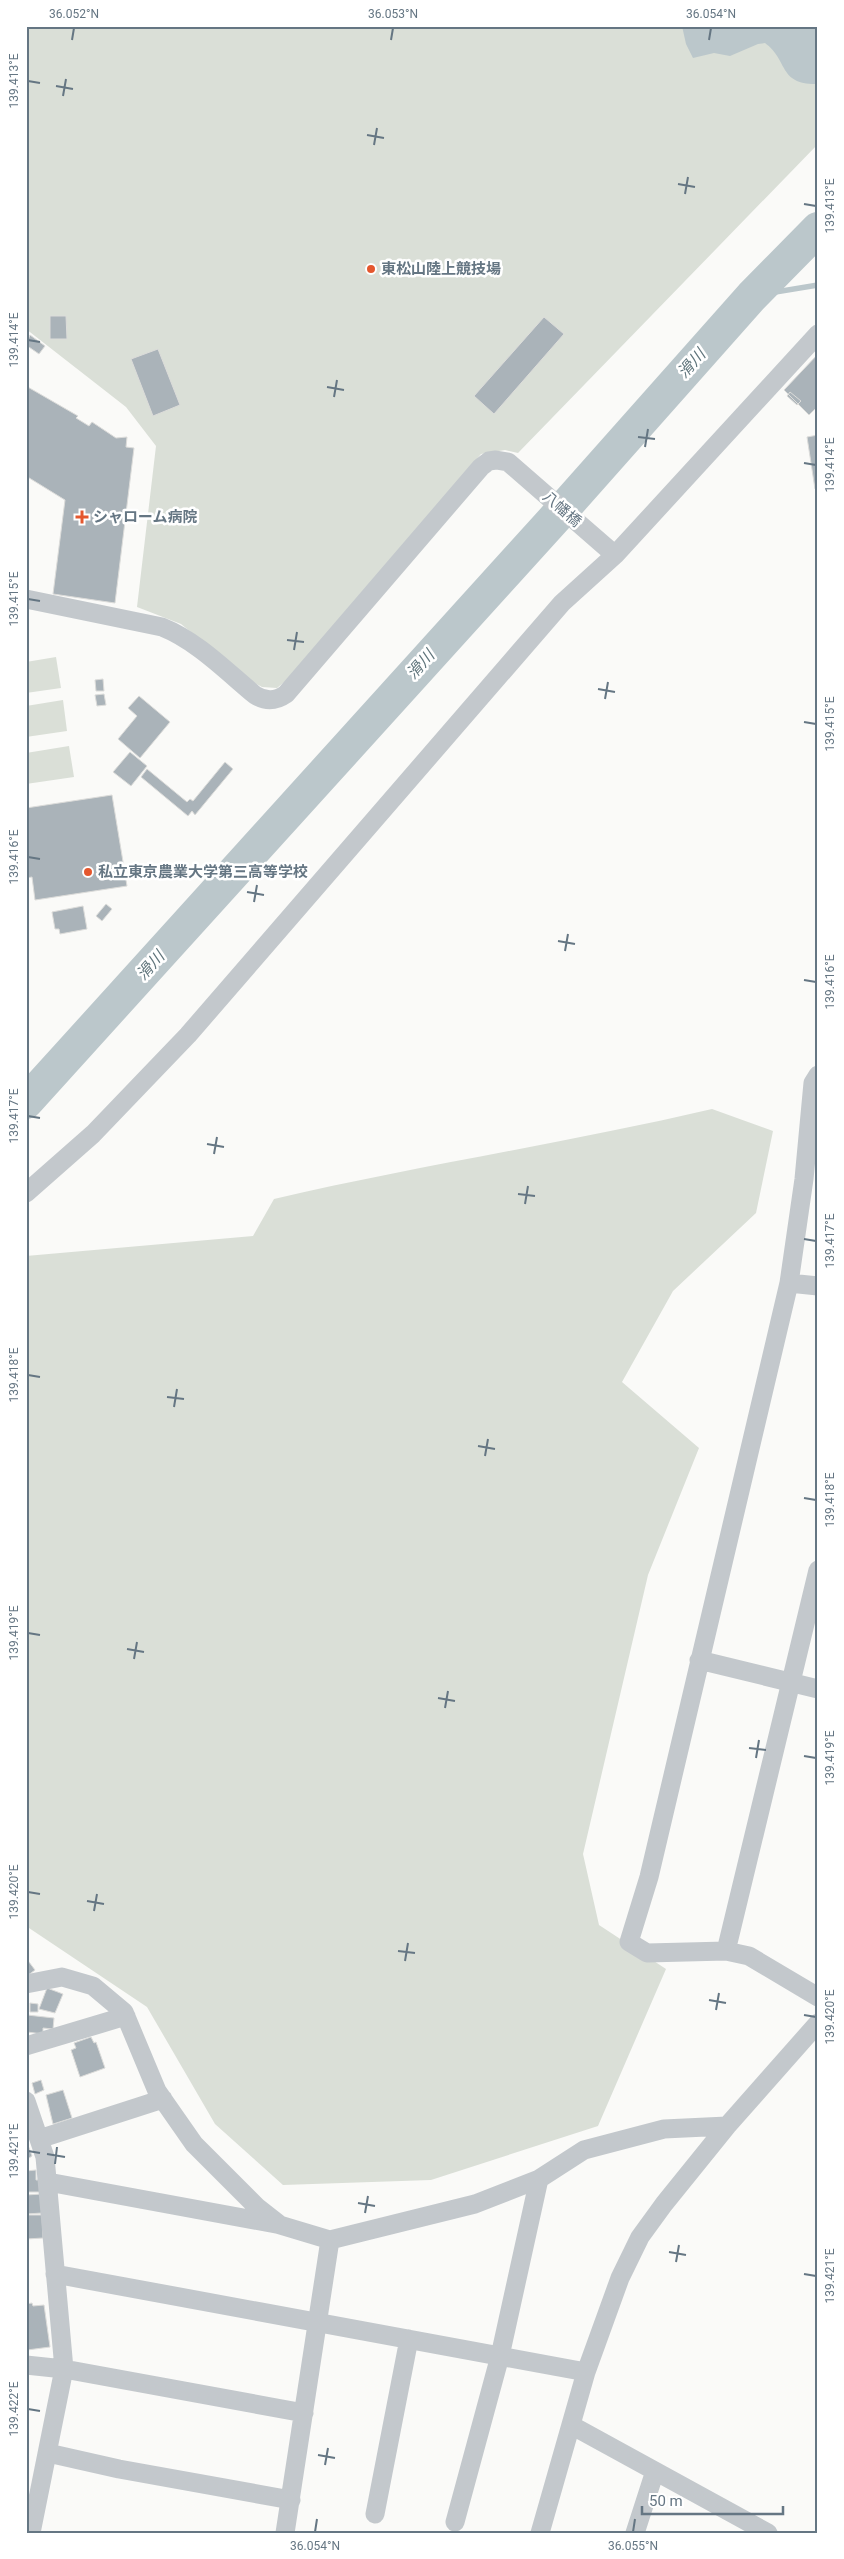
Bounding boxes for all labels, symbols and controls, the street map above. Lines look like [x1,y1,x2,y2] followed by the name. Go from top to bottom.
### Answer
[49,7,99,21] text: 36.052°N
[368,7,418,21] text: 36.053°N
[686,7,736,21] text: 36.054°N
[7,53,21,108] text: 139.413°E
[823,178,837,233] text: 139.413°E
[381,260,501,278] place label: 東松山陸上競技場
[365,263,377,275] marker: 東松山陸上競技場
[7,312,21,367] text: 139.414°E
[674,344,710,382] water label: 滑川
[823,437,837,492] text: 139.414°E
[539,487,585,531] street label: 八幡橋
[93,508,198,526] place label: シャローム病院
[75,510,89,524] marker: シャローム病院
[7,571,21,626] text: 139.415°E
[403,645,439,683] water label: 滑川
[823,696,837,751] text: 139.415°E
[7,829,21,884] text: 139.416°E
[98,863,308,881] place label: 私立東京農業大学第三高等学校
[82,866,94,878] marker: 私立東京農業大学第三高等学校
[133,946,169,984] water label: 滑川
[823,954,837,1009] text: 139.416°E
[7,1088,21,1143] text: 139.417°E
[823,1213,837,1268] text: 139.417°E
[7,1347,21,1402] text: 139.418°E
[823,1472,837,1527] text: 139.418°E
[7,1605,21,1660] text: 139.419°E
[823,1730,837,1785] text: 139.419°E
[7,1864,21,1919] text: 139.420°E
[823,1989,837,2044] text: 139.420°E
[7,2123,21,2178] text: 139.421°E
[823,2248,837,2303] text: 139.421°E
[7,2381,21,2436] text: 139.422°E
[642,2484,783,2516] scale bar
[649,2492,683,2510] text: 50 m
[290,2539,340,2553] text: 36.054°N
[608,2539,658,2553] text: 36.055°N

